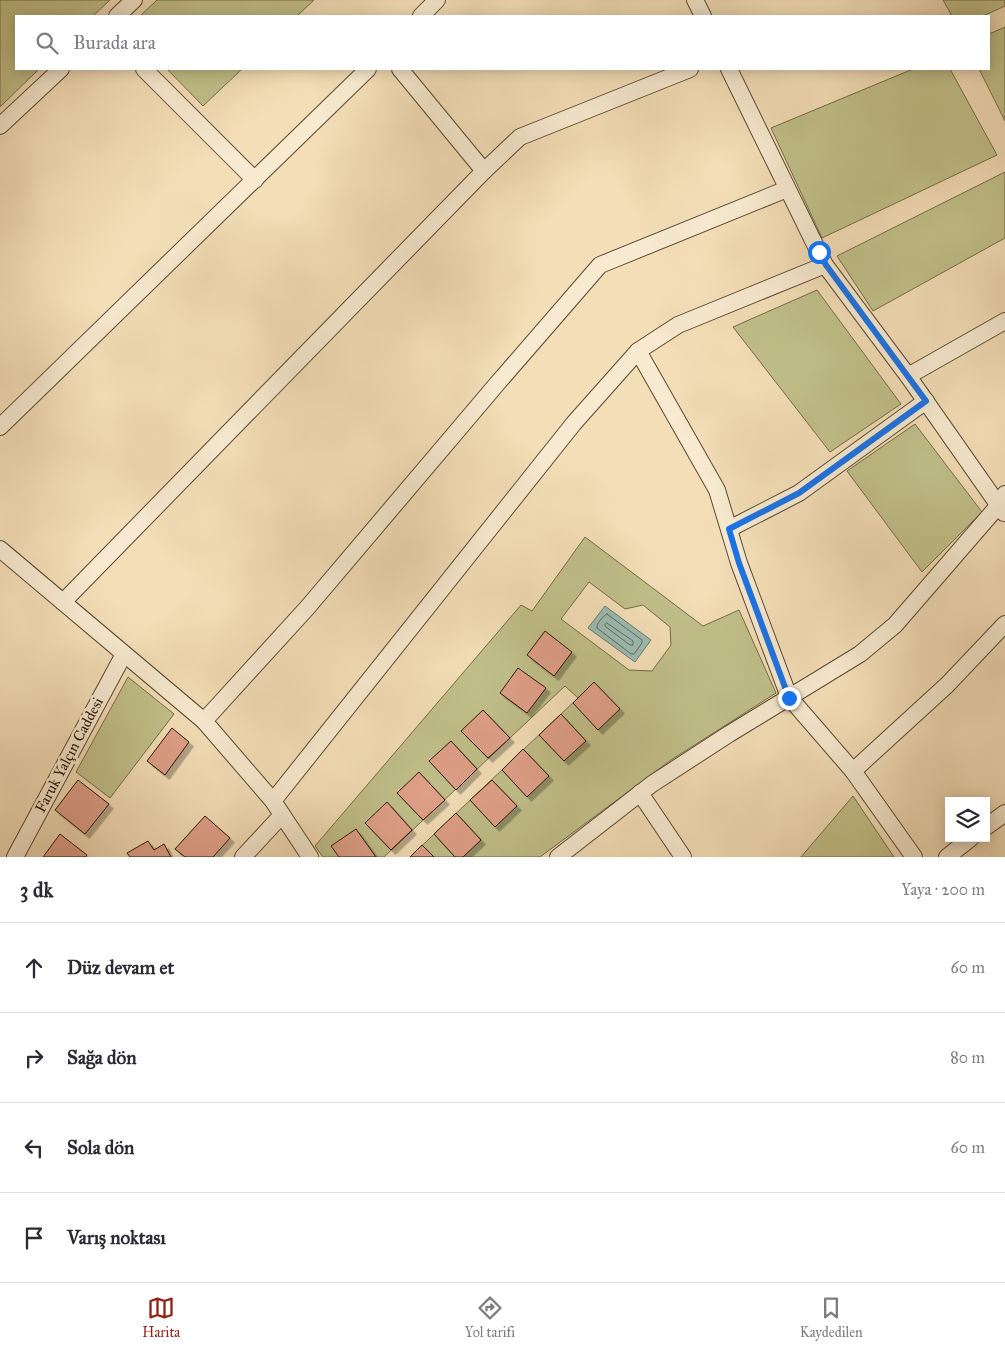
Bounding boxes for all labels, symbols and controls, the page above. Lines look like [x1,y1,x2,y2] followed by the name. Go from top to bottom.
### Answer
[15,15,990,70] search box
[33,29,61,57] icon: search
[73,31,156,54] text: Burada ara
[808,241,831,264] route start
[778,687,801,710] route end
[31,694,107,816] street label: Faruk Yalçın Caddesi
[945,797,990,842] map controls
[945,797,990,842] button: layers
[20,877,53,903] text: 3 dk
[901,880,985,899] text: Yaya · 200 m
[20,954,48,982] icon: ahead
[67,956,174,979] text: Düz devam et
[951,958,985,977] text: 60 m
[20,1044,48,1072] icon: right
[67,1046,136,1069] text: Sağa dön
[950,1048,985,1067] text: 80 m
[20,1134,48,1162] icon: left
[67,1136,134,1159] text: Sola dön
[951,1138,985,1157] text: 60 m
[20,1224,48,1252] icon: arrive
[67,1226,166,1249] text: Varış noktası
[142,1294,180,1341] tab: Harita
[465,1294,515,1341] tab: Yol tarifi
[800,1294,863,1341] tab: Kaydedilen

